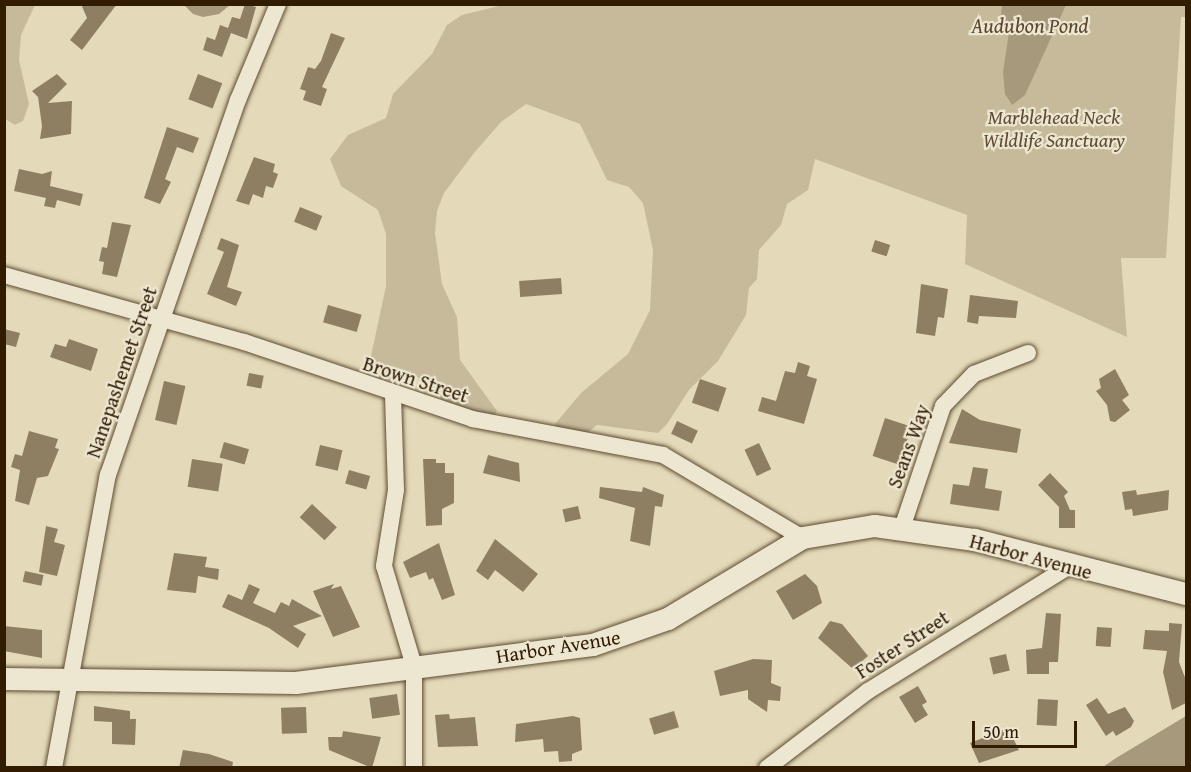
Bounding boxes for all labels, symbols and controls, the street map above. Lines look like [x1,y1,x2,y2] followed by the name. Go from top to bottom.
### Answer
[971,13,1089,39] water label: Audubon Pond
[983,104,1125,151] park label: Marblehead Neck Wildlife Sanctuary
[80,283,162,461] street label: Nanepashemet Street
[360,351,472,407] street label: Brown Street
[882,401,934,491] street label: Seans Way
[967,528,1095,584] street label: Harbor Avenue
[851,605,953,683] street label: Foster Street
[494,624,622,668] street label: Harbor Avenue
[975,709,1080,747] scale bar
[983,718,1019,745] text: 50 m

